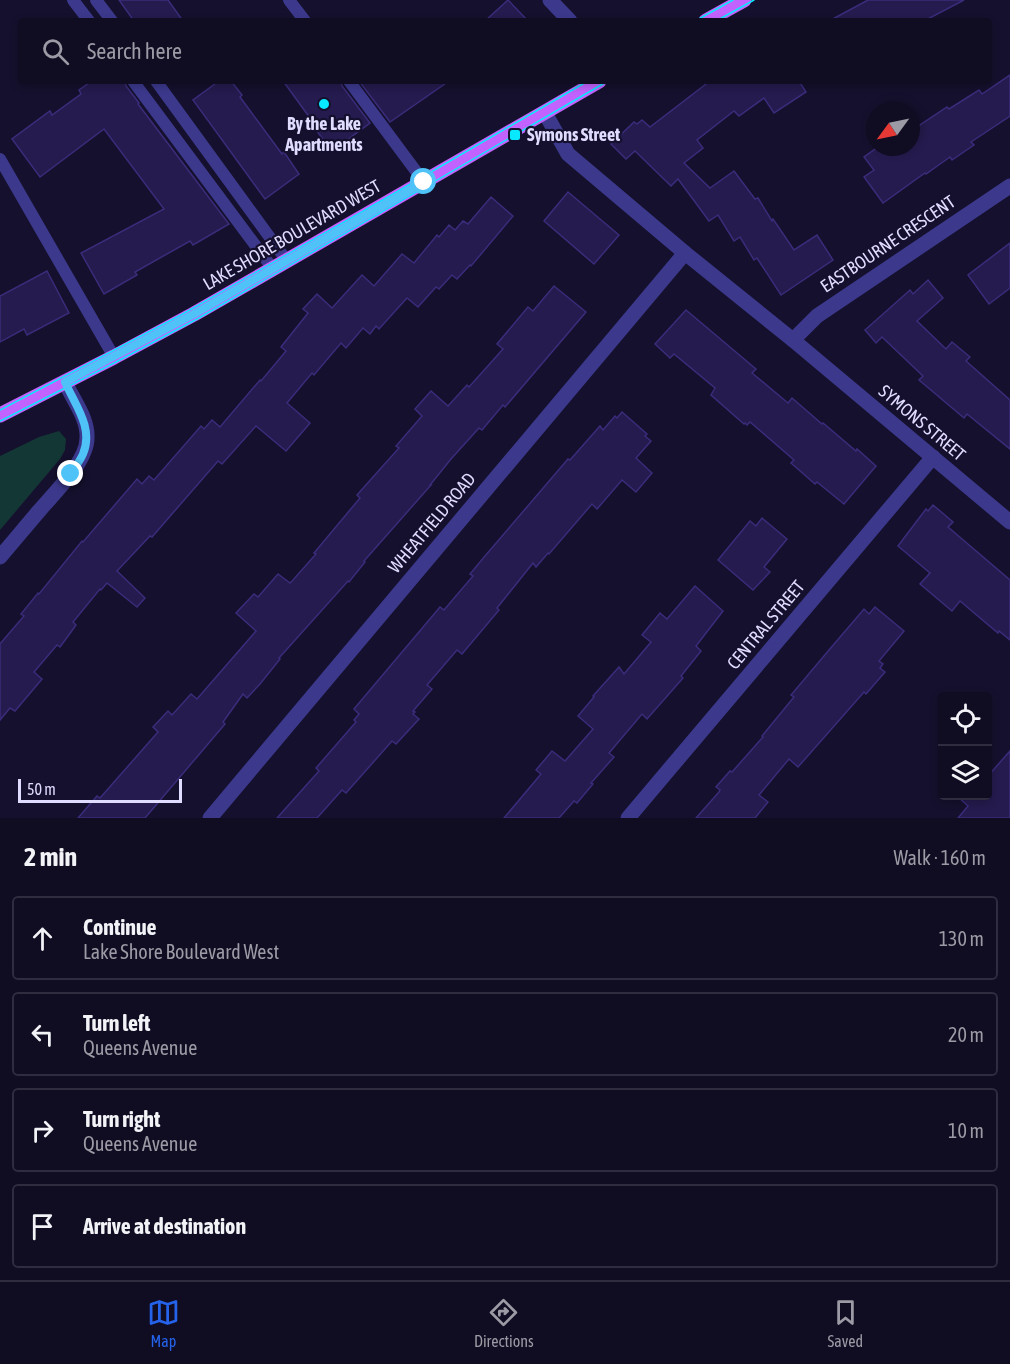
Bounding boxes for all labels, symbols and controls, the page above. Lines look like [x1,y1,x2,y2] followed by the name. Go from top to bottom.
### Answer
[18,18,992,84] search box
[39,35,72,68] icon: search
[87,38,182,64] text: Search here
[317,97,331,111] marker: By the Lake Apartments
[866,102,920,156] north arrow
[284,113,363,155] place label: By the Lake Apartments
[527,124,621,145] place label: Symons Street
[508,128,522,142] marker: Symons Street
[410,168,436,194] route start
[199,175,384,294] street label: LAKE SHORE BOULEVARD WEST
[816,191,959,296] street label: EASTBOURNE CRESCENT
[875,380,970,465] street label: SYMONS STREET
[57,460,83,486] route end
[384,468,480,577] street label: WHEATFIELD ROAD
[722,576,809,673] street label: CENTRAL STREET
[938,692,992,800] map controls
[938,692,992,746] button: locate
[938,746,992,800] button: layers
[18,776,182,804] scale bar
[27,780,56,798] text: 50 m
[24,842,77,872] text: 2 min
[894,846,986,869] text: Walk · 160 m
[83,914,157,940] text: Continue
[26,922,59,955] icon: ahead
[939,927,984,950] text: 130 m
[83,940,279,963] text: Lake Shore Boulevard West
[83,1010,150,1036] text: Turn left
[26,1018,59,1051] icon: left
[948,1023,984,1046] text: 20 m
[83,1036,197,1059] text: Queens Avenue
[83,1106,160,1132] text: Turn right
[26,1114,59,1147] icon: right
[948,1119,984,1142] text: 10 m
[83,1132,197,1155] text: Queens Avenue
[26,1210,59,1243] icon: arrive
[83,1213,246,1239] text: Arrive at destination
[147,1296,180,1350] tab: Map
[474,1296,534,1350] tab: Directions
[828,1296,863,1350] tab: Saved

